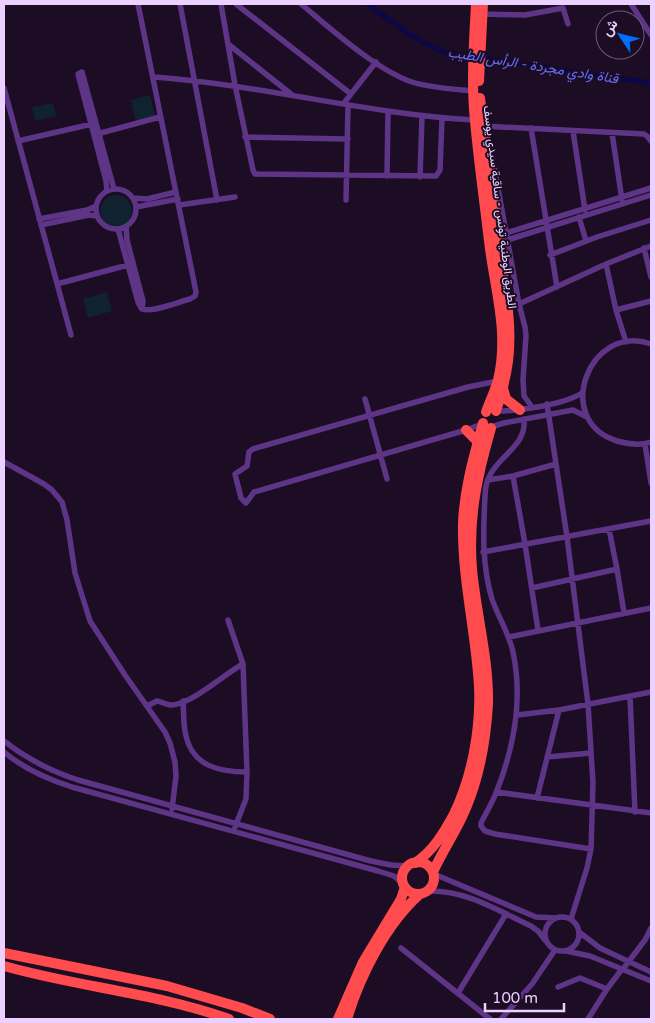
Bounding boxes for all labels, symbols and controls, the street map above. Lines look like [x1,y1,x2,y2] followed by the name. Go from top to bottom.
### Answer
[595,10,645,60] north arrow
[598,16,622,40] text: ش
[446,44,621,91] water label: قناة وادي مجردة - الرأس الطيب
[478,105,519,310] street label: الطريق الوطنية تونس - ساقية سيدي يوسف
[485,980,564,1012] scale bar
[492,989,538,1007] text: 100 m

